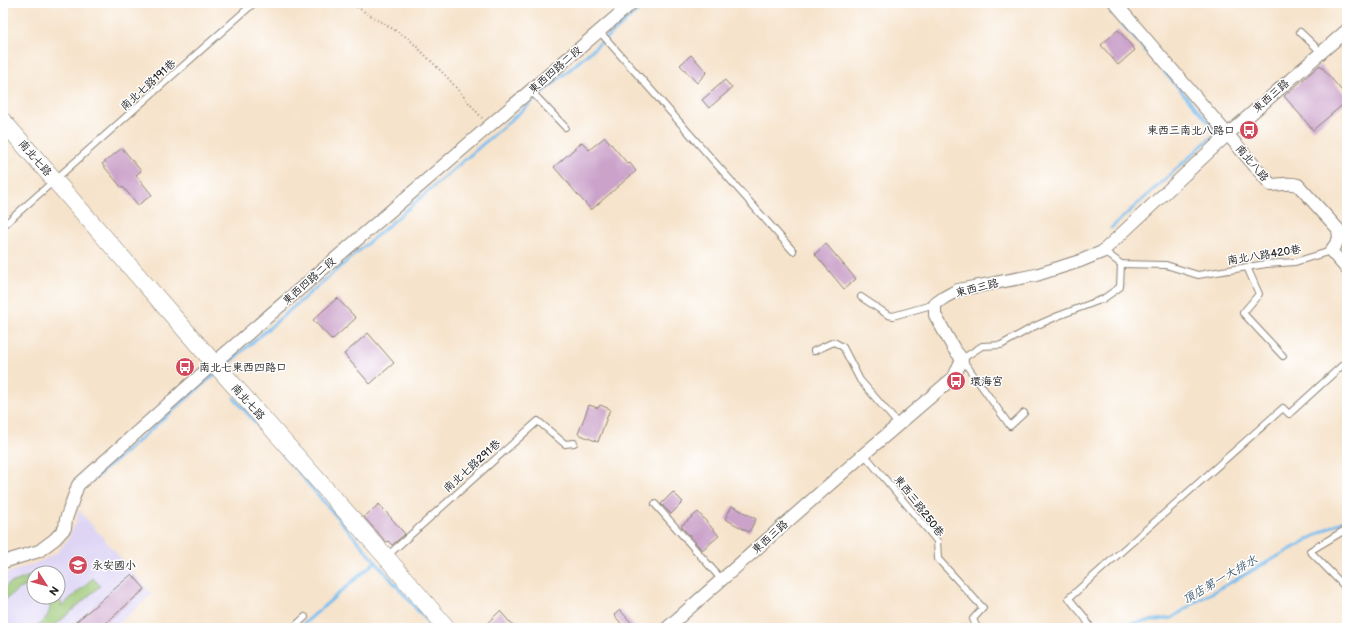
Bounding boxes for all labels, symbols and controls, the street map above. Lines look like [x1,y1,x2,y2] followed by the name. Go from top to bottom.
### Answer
[526,43,584,97] street label: 東西四路二段
[118,57,178,113] street label: 南北七路191巷
[1250,77,1292,115] street label: 東西三路
[1238,119,1260,141] bus stop icon: 東西三南北八路口
[1147,124,1235,137] place label: 東西三南北八路口
[16,137,54,179] street label: 南北七路
[1233,142,1271,184] street label: 南北八路
[1226,243,1302,267] street label: 南北八路420巷
[280,254,338,308] street label: 東西四路二段
[954,276,1000,300] street label: 東西三路
[174,356,196,378] bus stop icon: 南北七東西四路口
[199,361,287,374] place label: 南北七東西四路口
[945,370,967,392] bus stop icon: 環海宮
[970,375,1003,388] place label: 環海宮
[228,381,268,423] street label: 南北七路
[441,437,503,495] street label: 南北七路291巷
[891,473,947,539] street label: 東西三路250巷
[749,517,791,557] street label: 東西三路
[1180,552,1261,607] water label: 頂店第一大排水
[67,554,89,576] school or university icon: 永安國小
[92,559,136,572] place label: 永安國小
[26,565,66,605] north arrow
[46,583,61,598] text: N

